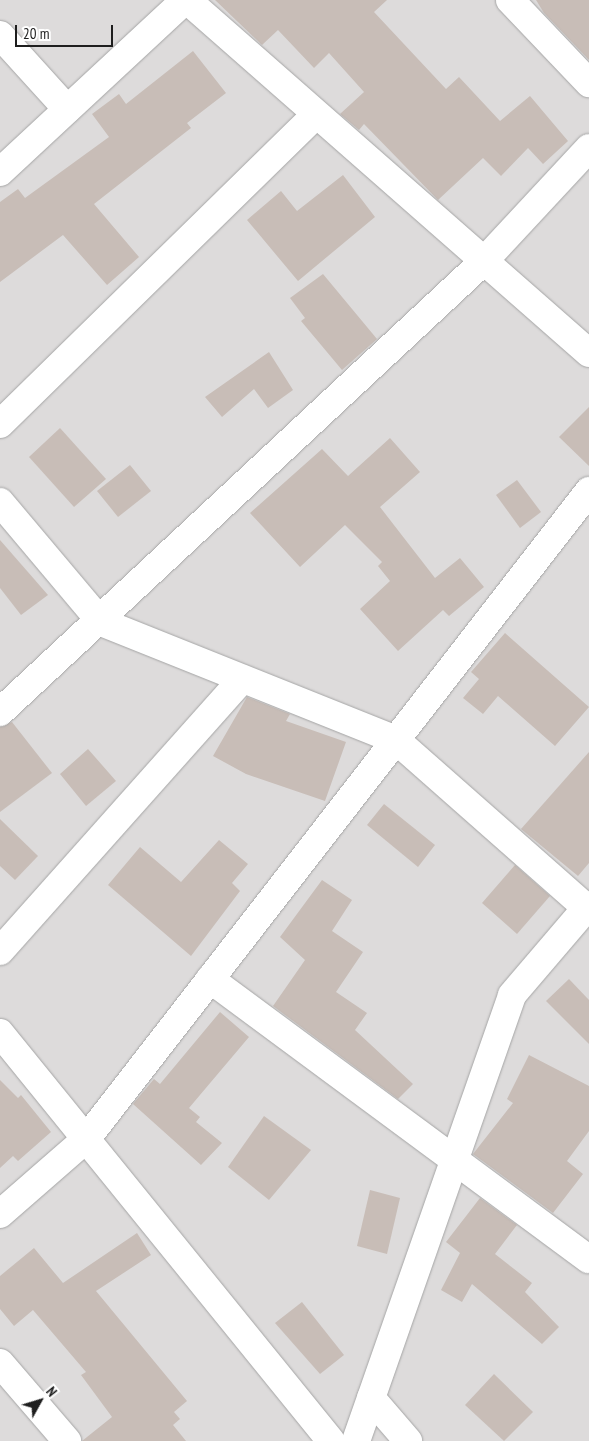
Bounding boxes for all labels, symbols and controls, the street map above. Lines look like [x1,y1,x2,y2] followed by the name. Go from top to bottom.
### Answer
[18,15,115,47] scale bar
[23,24,49,43] text: 20 m
[15,1376,65,1426] north arrow
[42,1383,61,1400] text: N

